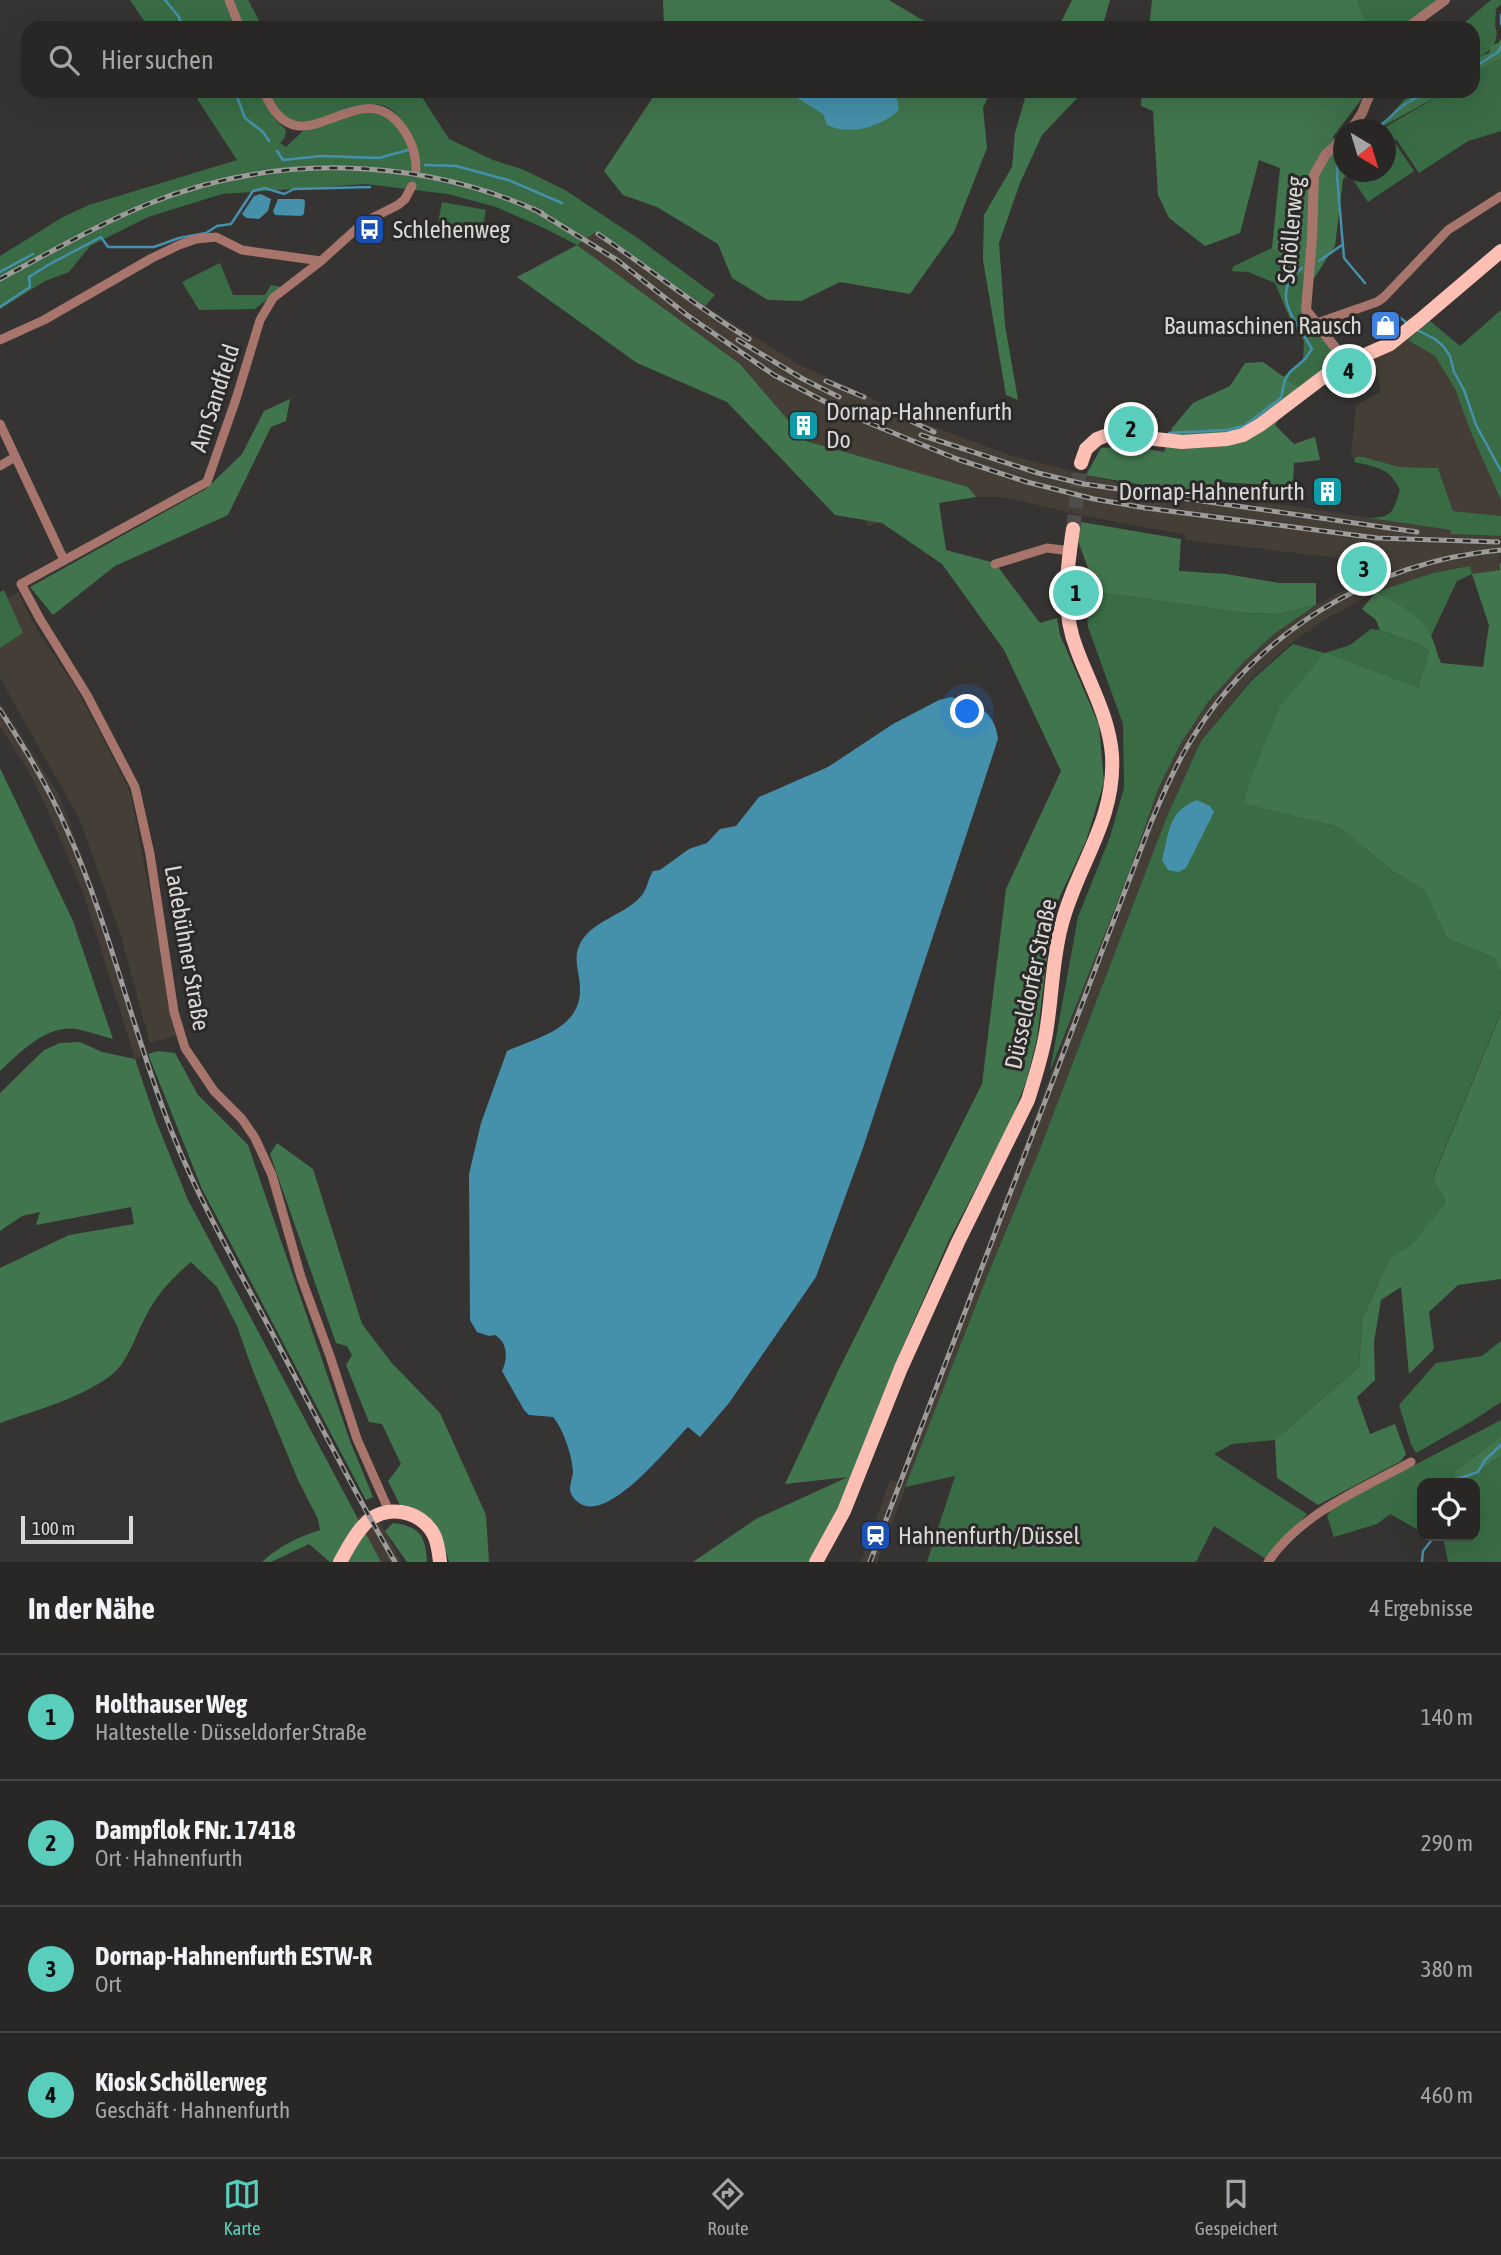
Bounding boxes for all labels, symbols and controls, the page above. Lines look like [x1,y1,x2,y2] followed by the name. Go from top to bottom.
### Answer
[21,21,1480,98] search box
[45,41,83,79] icon: search
[101,45,214,75] text: Hier suchen
[1333,119,1396,182] north arrow
[1272,174,1309,285] street label: Schöllerweg
[353,213,387,247] bus stop icon: Schlehenweg
[393,216,511,243] place label: Schlehenweg
[1368,309,1402,343] shop icon: Baumaschinen Rausch
[1164,312,1362,339] place label: Baumaschinen Rausch
[184,341,245,455] street label: Am Sandfeld
[1326,345,1372,397] pin: 4
[826,398,1013,453] place label: Dornap-Hahnenfurth Do
[1108,403,1154,455] pin: 2
[786,409,820,443] building icon: Dornap-Hahnenfurth Do
[1311,475,1345,509] building icon: Dornap-Hahnenfurth
[1118,478,1305,505] place label: Dornap-Hahnenfurth
[1341,543,1387,595] pin: 3
[1053,567,1099,619] pin: 1
[950,694,984,728] your location
[160,863,215,1033] street label: Ladebühner Straße
[999,896,1062,1071] street label: Düsseldorfer Straße
[1417,1478,1480,1541] map controls
[1417,1478,1480,1541] button: locate
[21,1513,133,1545] scale bar
[32,1517,75,1539] text: 100 m
[858,1519,892,1553] station icon: Hahnenfurth/Düssel
[898,1522,1081,1549] place label: Hahnenfurth/Düssel
[28,1591,155,1625] text: In der Nähe
[1369,1595,1473,1621] text: 4 Ergebnisse
[95,1689,247,1719] text: Holthauser Weg
[46,1704,56,1730] text: 1
[1421,1704,1473,1730] text: 140 m
[95,1719,367,1745] text: Haltestelle · Düsseldorfer Straße
[95,1815,295,1845] text: Dampflok FNr. 17418
[46,1830,56,1856] text: 2
[1421,1830,1473,1856] text: 290 m
[95,1845,243,1871] text: Ort · Hahnenfurth
[95,1941,372,1971] text: Dornap-Hahnenfurth ESTW-R
[46,1956,56,1982] text: 3
[1421,1956,1473,1982] text: 380 m
[95,1971,122,1997] text: Ort
[95,2067,267,2097] text: Kiosk Schöllerweg
[46,2082,56,2108] text: 4
[1421,2082,1473,2108] text: 460 m
[95,2097,290,2123] text: Geschäft · Hahnenfurth
[223,2175,261,2239] tab: Karte
[707,2175,749,2239] tab: Route
[1195,2175,1278,2239] tab: Gespeichert

